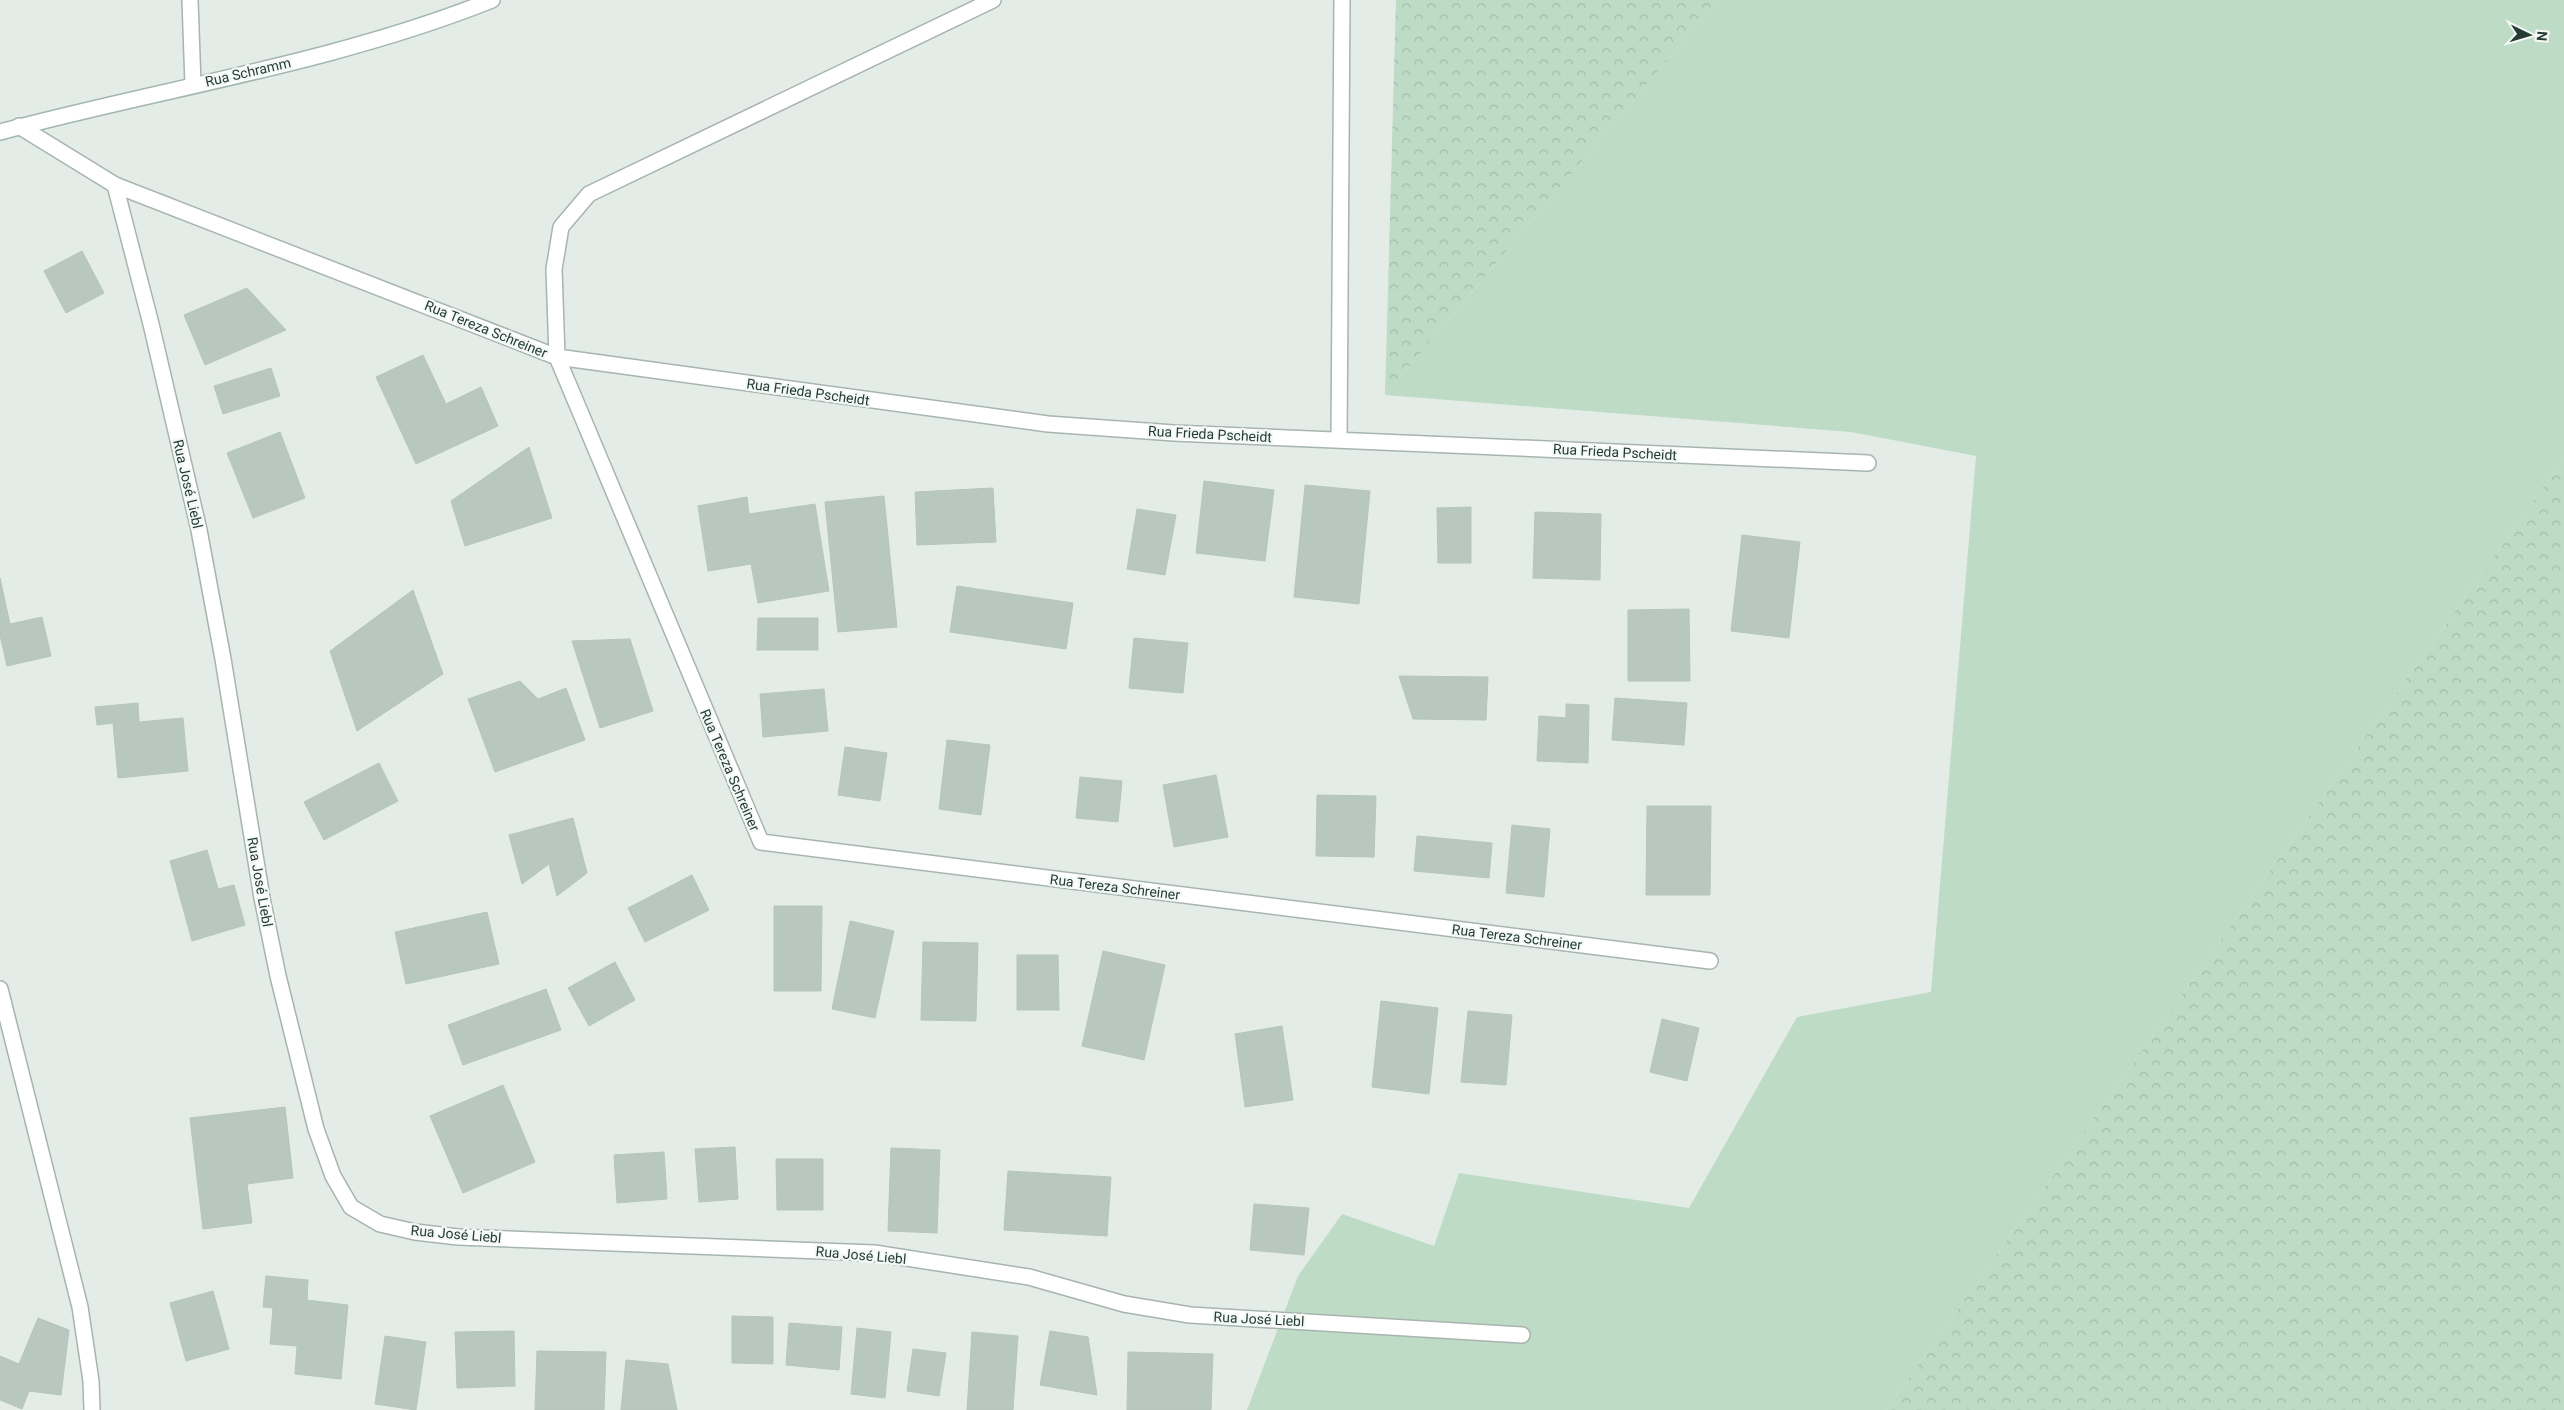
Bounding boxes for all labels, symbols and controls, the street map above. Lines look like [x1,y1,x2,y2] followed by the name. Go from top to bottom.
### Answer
[2504,10,2554,60] north arrow
[2534,31,2550,42] text: N
[204,54,292,90] street label: Rua Schramm
[422,297,550,361] street label: Rua Tereza Schreiner
[746,375,871,409] street label: Rua Frieda Pscheidt
[1148,423,1273,445] street label: Rua Frieda Pscheidt
[170,438,206,530] street label: Rua José Liebl
[1553,441,1678,463] street label: Rua Frieda Pscheidt
[697,707,763,834] street label: Rua Tereza Schreiner
[244,836,276,928] street label: Rua José Liebl
[1049,871,1181,903] street label: Rua Tereza Schreiner
[1451,921,1583,953] street label: Rua Tereza Schreiner
[410,1222,502,1246] street label: Rua José Liebl
[815,1243,907,1267] street label: Rua José Liebl
[1213,1309,1305,1329] street label: Rua José Liebl

